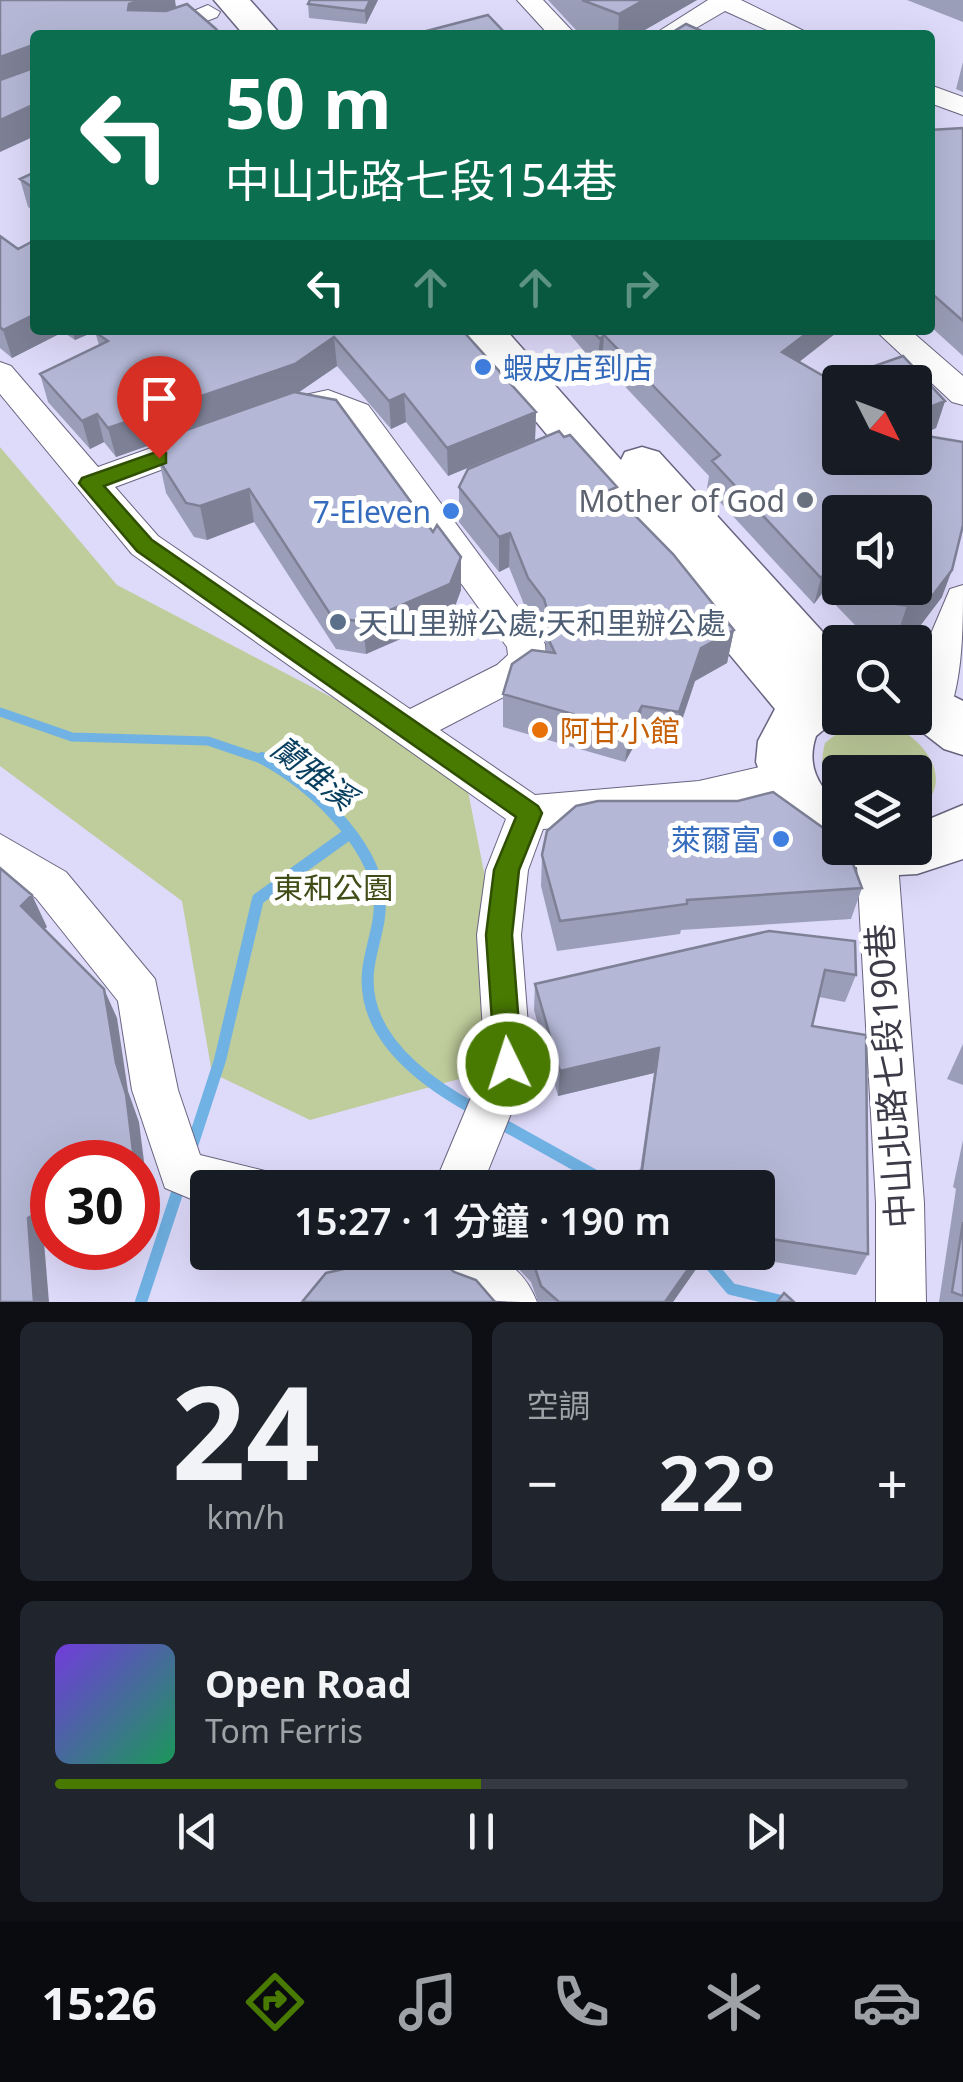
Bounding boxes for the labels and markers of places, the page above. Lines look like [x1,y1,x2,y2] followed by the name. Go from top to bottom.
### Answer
[503,347,653,388] place label: 蝦皮店到店
[117,356,202,459] pin
[472,356,494,378] marker: 蝦皮店到店
[578,480,785,521] place label: Mother of God
[794,489,816,511] marker: Mother of God
[313,491,431,532] place label: 7-Eleven
[440,500,462,522] marker: 7-Eleven
[358,602,726,643] place label: 天山里辦公處;天和里辦公處
[327,611,349,633] marker: 天山里辦公處;天和里辦公處
[560,710,680,751] place label: 阿甘小館
[529,719,551,741] marker: 阿甘小館
[671,819,761,860] place label: 萊爾富
[770,828,792,850] marker: 萊爾富

